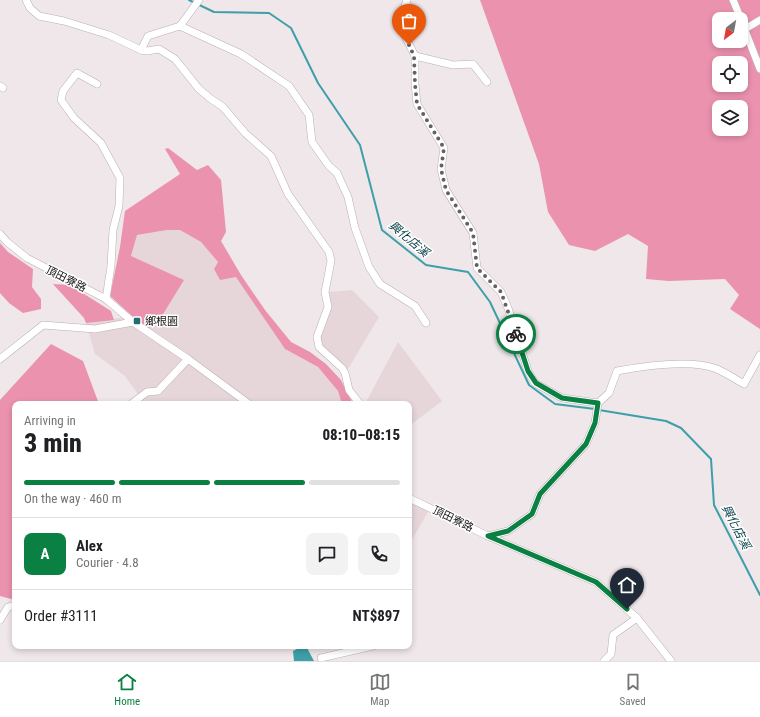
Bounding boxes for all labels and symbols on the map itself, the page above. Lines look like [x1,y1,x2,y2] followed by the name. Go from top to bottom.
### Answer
[392,4,426,45] pin
[712,12,748,48] north arrow
[386,218,433,261] water label: 興化店溪
[43,263,89,295] street label: 頂田寮路
[496,314,536,354] courier
[145,315,178,328] place label: 鄉根園
[132,316,142,326] marker: 鄉根園
[719,502,754,553] water label: 興化店溪
[430,504,476,534] street label: 頂田寮路
[610,568,644,609] pin

